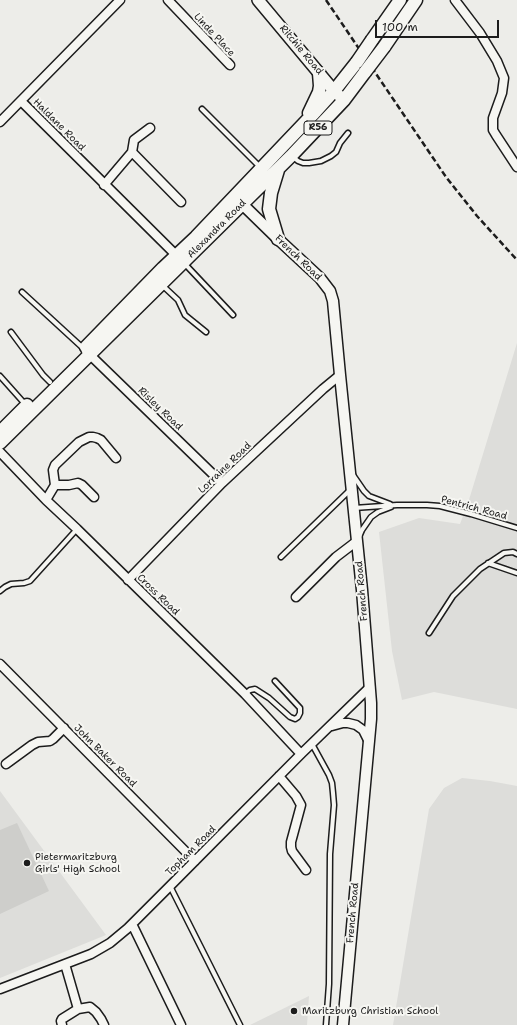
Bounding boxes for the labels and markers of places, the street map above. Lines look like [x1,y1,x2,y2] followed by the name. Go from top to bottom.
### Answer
[35,851,120,874] place label: Pietermaritzburg Girls' High School
[22,858,32,868] marker: Pietermaritzburg Girls' High School
[302,1005,438,1017] place label: Maritzburg Christian School
[289,1006,299,1016] marker: Maritzburg Christian School

